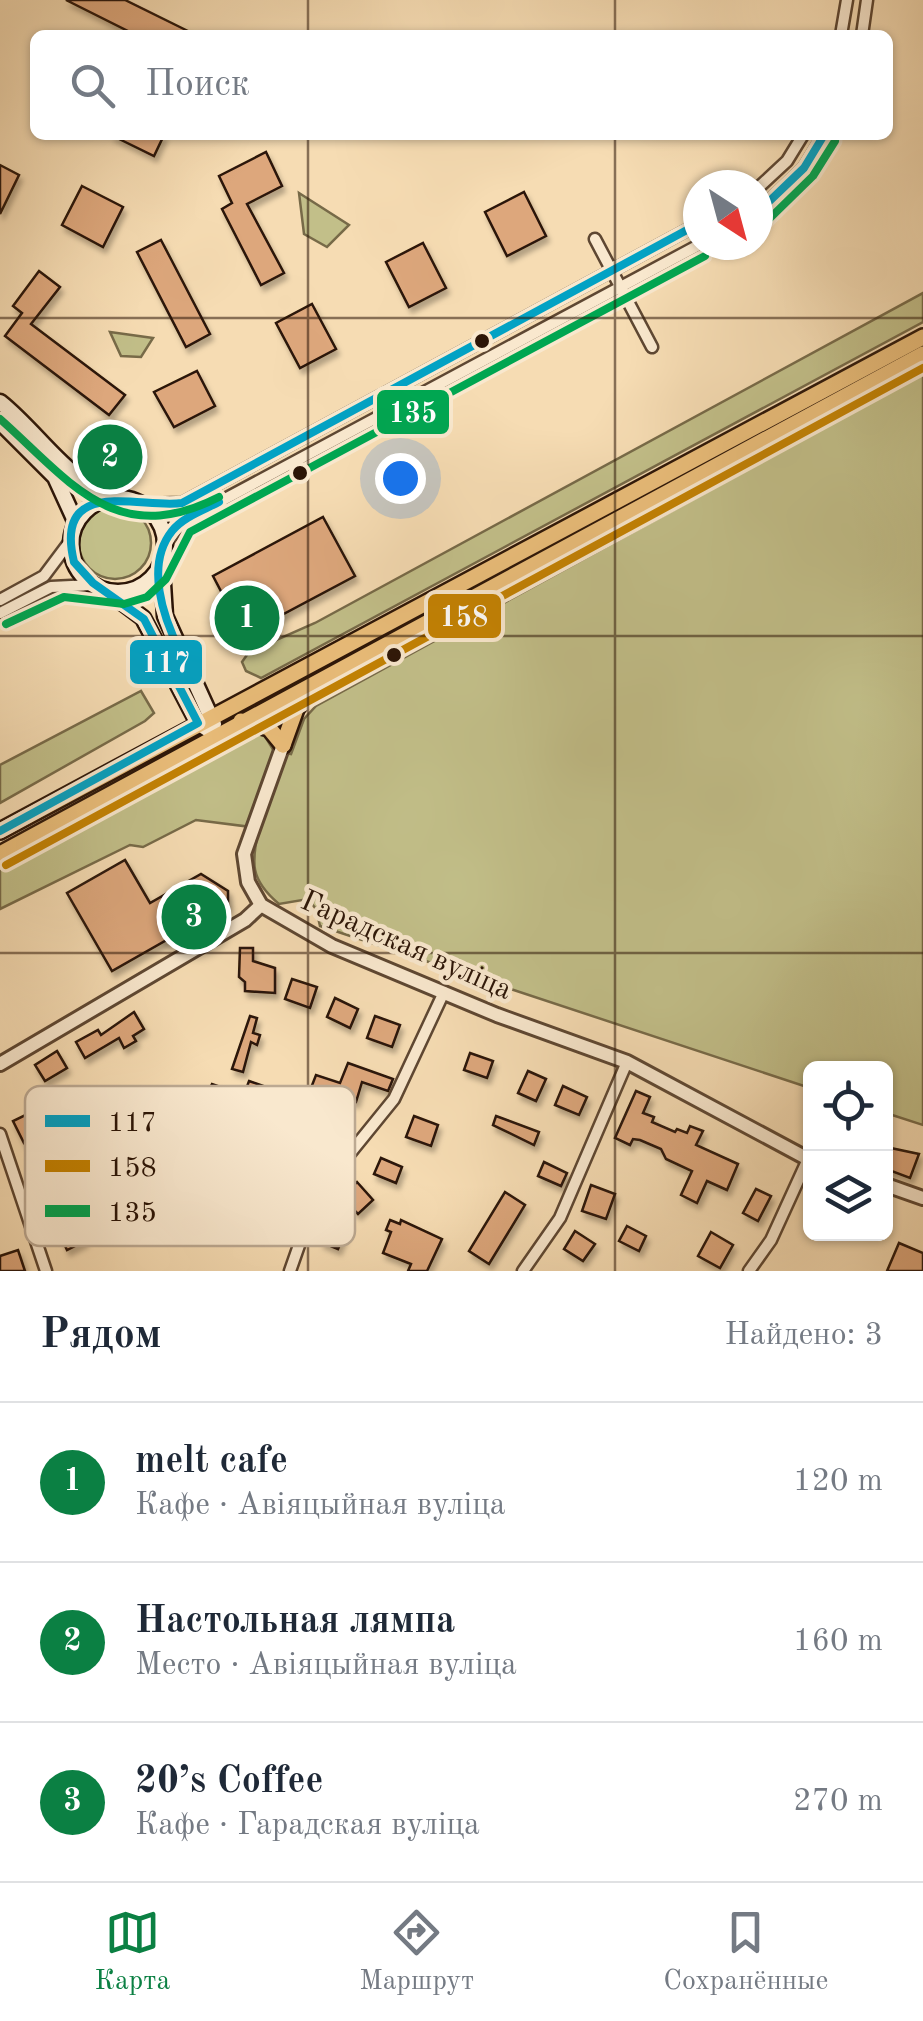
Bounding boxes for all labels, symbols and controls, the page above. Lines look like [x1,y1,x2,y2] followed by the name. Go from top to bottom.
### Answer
[30,30,893,140] search box
[65,58,120,113] icon: search
[145,66,250,104] text: Поиск
[683,170,773,260] north arrow
[472,331,492,351] unlabelled marker
[375,388,451,436] line badge: 135
[389,401,437,429] text: 135
[78,420,142,494] pin: 2
[375,453,426,504] your location
[290,463,310,483] unlabelled marker
[214,580,280,656] pin: 1
[426,592,503,640] line badge: 158
[440,605,488,633] text: 158
[128,638,204,686] line badge: 117
[384,645,404,665] unlabelled marker
[142,651,190,679] text: 117
[162,880,226,954] pin: 3
[296,886,516,1006] street label: Гарадская вуліца
[803,1061,893,1241] map controls
[803,1061,893,1151] button: locate
[25,1086,355,1246] legend
[108,1110,157,1138] text: 117
[803,1151,893,1241] button: layers
[108,1155,157,1183] text: 158
[108,1200,157,1228] text: 135
[40,1315,162,1357] text: Рядом
[724,1320,883,1352] text: Найдено: 3
[135,1443,288,1481] text: melt cafe
[63,1466,82,1498] text: 1
[793,1466,883,1498] text: 120 m
[135,1490,506,1522] text: Кафе · Авіяцыйная вуліца
[135,1603,455,1641] text: Настольная лямпа
[63,1626,82,1658] text: 2
[793,1626,883,1658] text: 160 m
[135,1650,517,1682] text: Место · Авіяцыйная вуліца
[135,1763,323,1801] text: 20’s Coffee
[63,1786,82,1818] text: 3
[793,1786,883,1818] text: 270 m
[135,1810,480,1842] text: Кафе · Гарадская вуліца
[95,1905,170,2000] tab: Карта
[359,1905,474,2000] tab: Маршрут
[663,1905,828,2000] tab: Сохранённые

